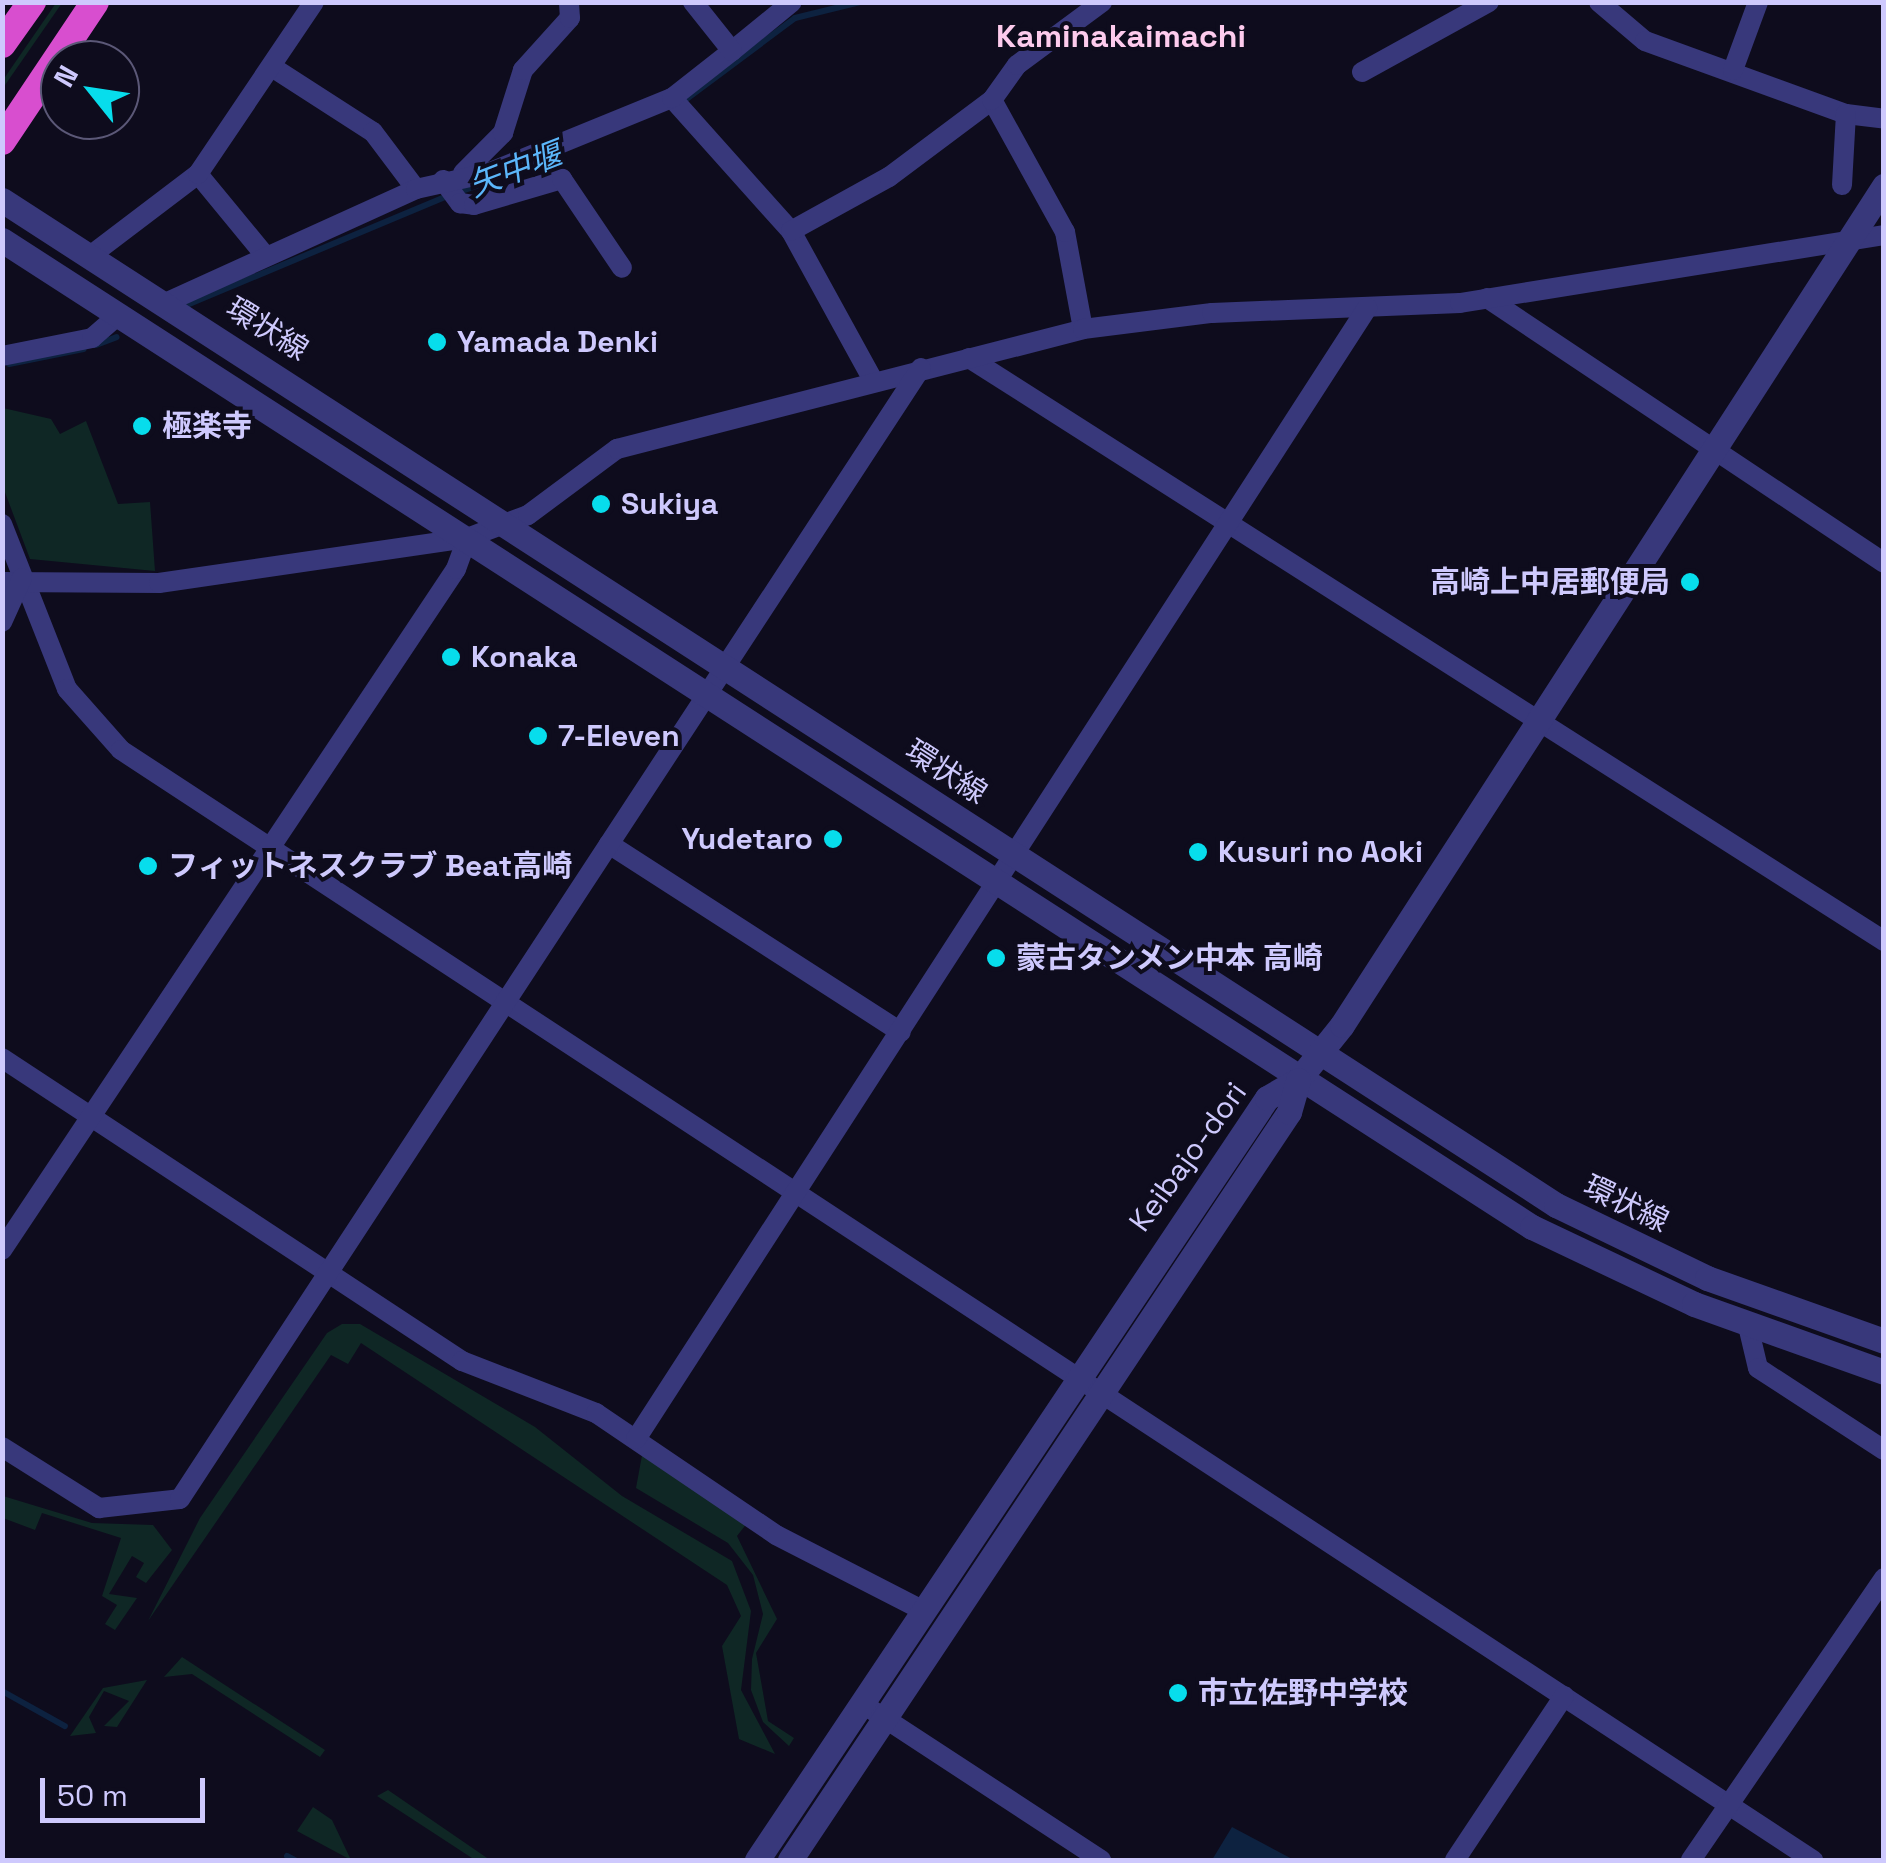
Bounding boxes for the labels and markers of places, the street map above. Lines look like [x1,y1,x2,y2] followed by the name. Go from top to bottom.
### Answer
[457,324,658,360] place label: Yamada Denki
[426,331,448,353] marker: Yamada Denki
[162,408,252,444] place label: 極楽寺
[131,415,153,437] marker: 極楽寺
[621,486,718,522] place label: Sukiya
[590,493,612,515] marker: Sukiya
[1430,564,1670,600] place label: 高崎上中居郵便局
[1679,571,1701,593] marker: 高崎上中居郵便局
[471,639,577,675] place label: Konaka
[440,646,462,668] marker: Konaka
[558,718,680,754] place label: 7-Eleven
[527,725,549,747] marker: 7-Eleven
[681,821,813,857] place label: Yudetaro
[822,828,844,850] marker: Yudetaro
[1218,834,1423,870] place label: Kusuri no Aoki
[1187,841,1209,863] marker: Kusuri no Aoki
[168,848,573,884] place label: フィットネスクラブ Beat高崎
[137,855,159,877] marker: フィットネスクラブ Beat高崎
[1016,940,1324,976] place label: 蒙古タンメン中本 高崎
[985,947,1007,969] marker: 蒙古タンメン中本 高崎
[1198,1675,1408,1711] place label: 市立佐野中学校
[1167,1682,1189,1704] marker: 市立佐野中学校

